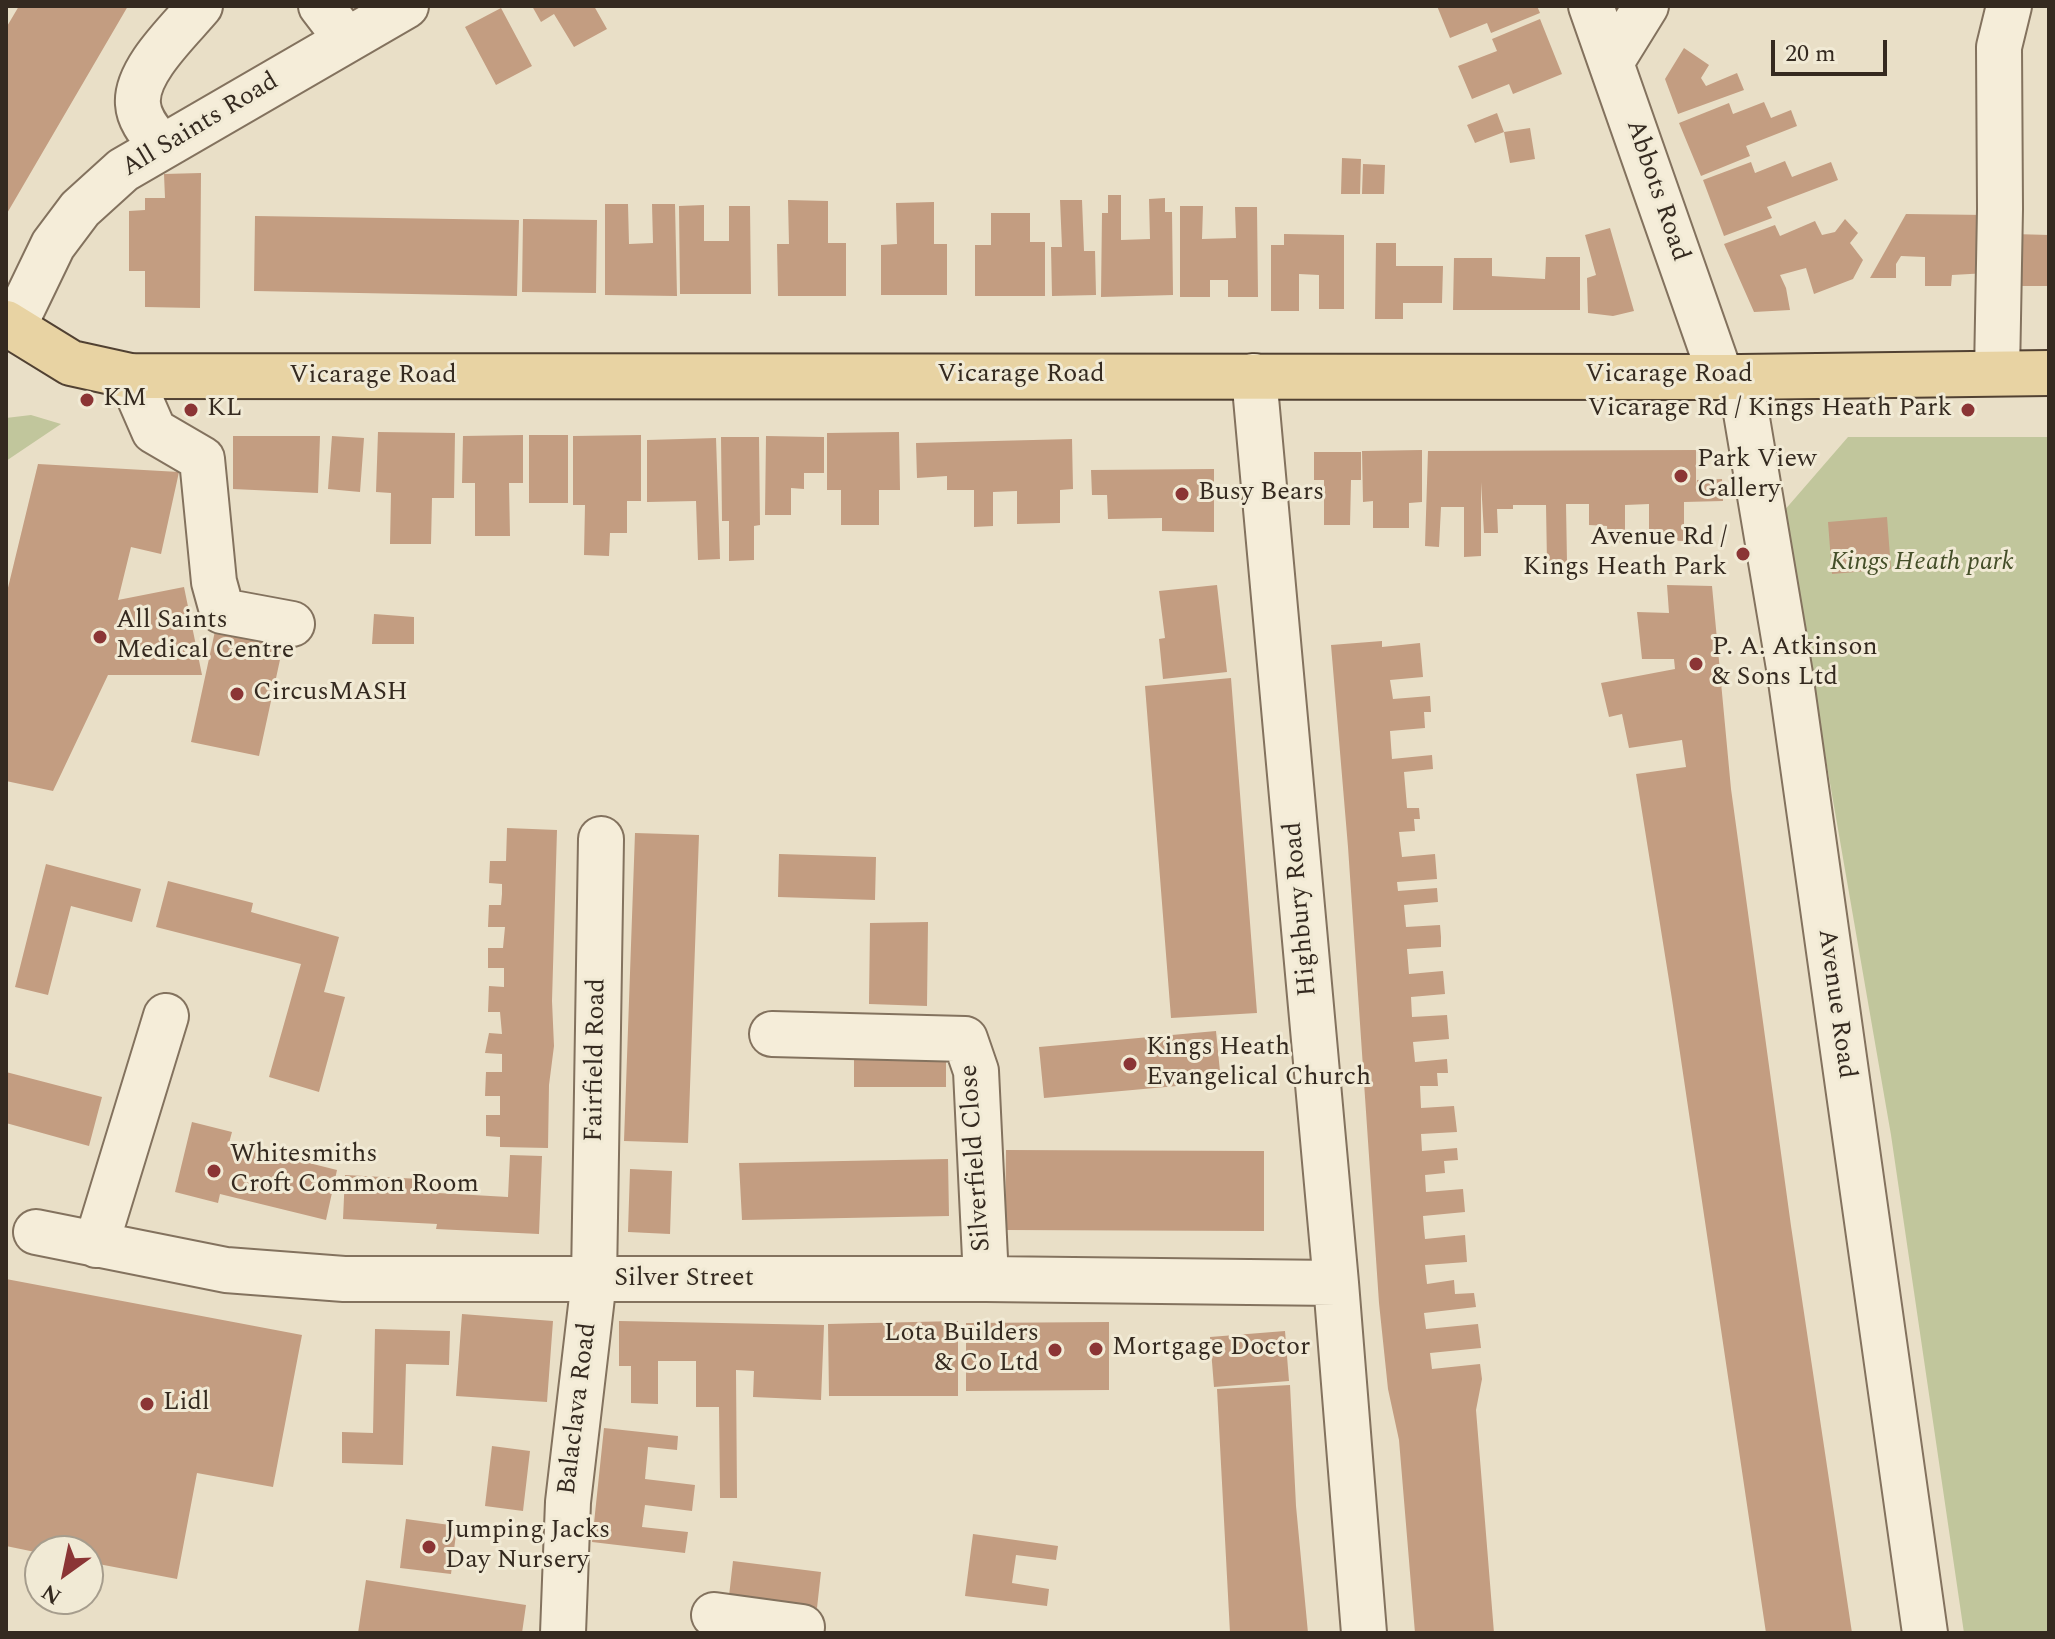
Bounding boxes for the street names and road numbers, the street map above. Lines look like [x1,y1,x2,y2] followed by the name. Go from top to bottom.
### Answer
[117,67,285,185] street label: All Saints Road
[1617,116,1695,266] street label: Abbots Road
[937,360,1105,392] street label: Vicarage Road
[1585,360,1753,392] street label: Vicarage Road
[289,361,457,393] street label: Vicarage Road
[1279,820,1325,998] street label: Highbury Road
[1809,927,1861,1081] street label: Avenue Road
[580,978,614,1142] street label: Fairfield Road
[955,1063,999,1253] street label: Silverfield Close
[614,1264,754,1296] street label: Silver Street
[553,1321,605,1497] street label: Balaclava Road

